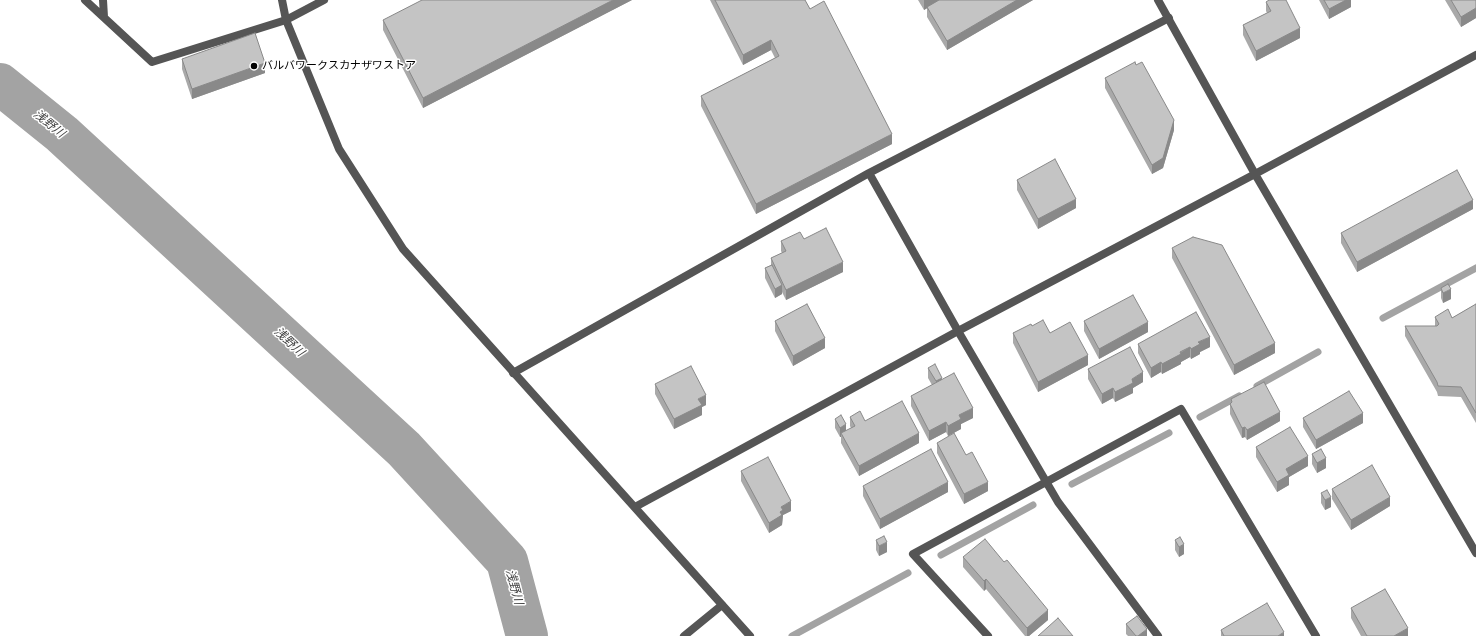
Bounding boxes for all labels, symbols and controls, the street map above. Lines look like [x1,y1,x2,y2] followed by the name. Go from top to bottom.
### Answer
[262,59,416,73] place label: バルバワークスカナザワストア
[249,61,259,71] marker: バルバワークスカナザワストア
[30,107,68,141] water label: 浅野川
[271,324,307,360] water label: 浅野川
[502,568,526,606] water label: 浅野川

